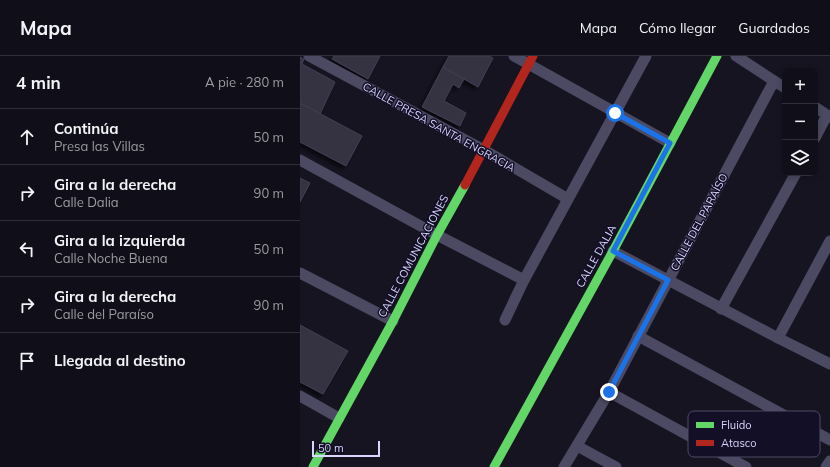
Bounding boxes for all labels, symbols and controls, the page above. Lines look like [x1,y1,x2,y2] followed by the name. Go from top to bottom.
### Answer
[20,16,72,40] text: Mapa
[580,19,617,37] text: Mapa
[639,19,716,37] text: Cómo llegar
[738,19,810,37] text: Guardados
[782,68,818,176] map controls
[782,68,818,104] button: +
[16,72,61,93] text: 4 min
[205,74,284,90] text: A pie · 280 m
[360,79,518,175] street label: CALLE PRESA SANTA ENGRACIA
[606,104,624,122] route start
[782,104,818,140] button: −
[54,119,119,138] text: Continúa
[16,126,38,148] icon: ahead
[254,129,284,145] text: 50 m
[54,138,145,154] text: Presa las Villas
[782,140,818,176] button: layers
[667,171,731,273] street label: CALLE DEL PARAÍSO
[54,175,176,194] text: Gira a la derecha
[16,182,38,204] icon: right
[254,185,284,201] text: 90 m
[375,192,451,320] street label: CALLE COMUNICACIONES
[54,194,119,210] text: Calle Dalia
[573,222,619,290] street label: CALLE DALIA
[54,231,185,250] text: Gira a la izquierda
[16,238,38,260] icon: left
[254,241,284,257] text: 50 m
[54,250,168,266] text: Calle Noche Buena
[54,287,176,306] text: Gira a la derecha
[16,294,38,316] icon: right
[254,297,284,313] text: 90 m
[54,306,154,322] text: Calle del Paraíso
[16,350,38,372] icon: arrive
[54,351,186,370] text: Llegada al destino
[600,383,618,401] route end
[688,411,820,457] legend
[721,418,752,432] text: Fluido
[721,436,756,450] text: Atasco
[312,439,380,458] scale bar
[318,441,344,455] text: 50 m

